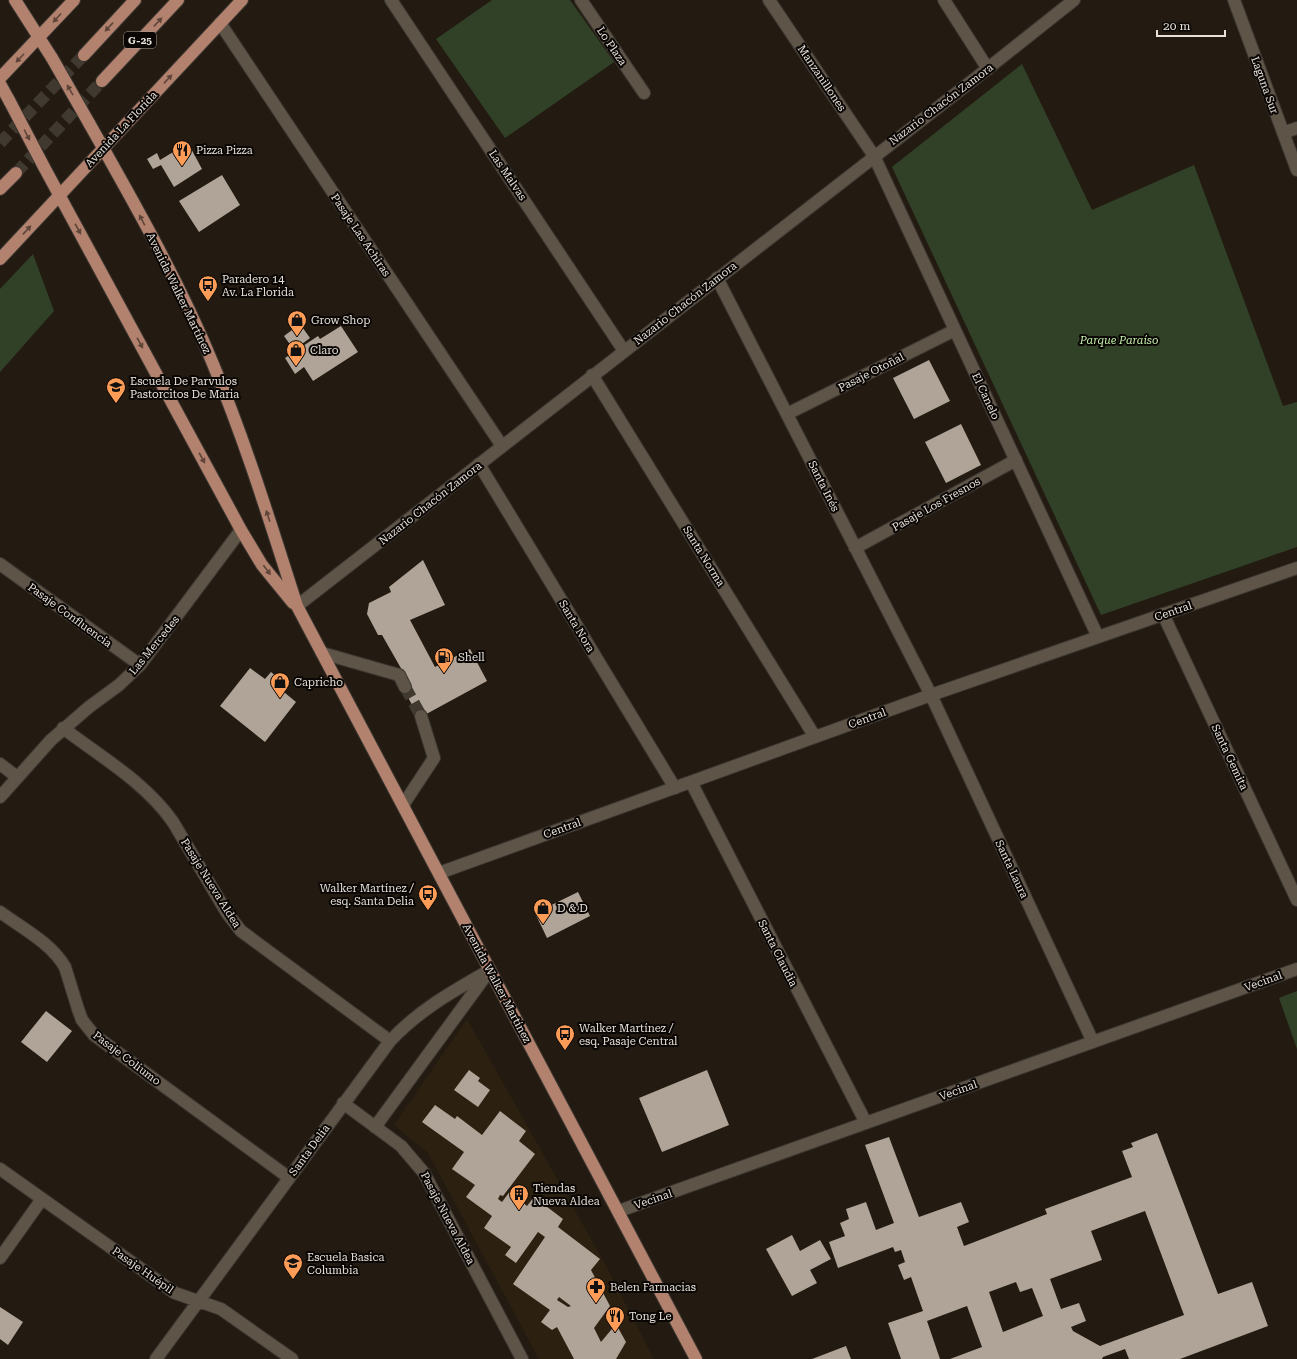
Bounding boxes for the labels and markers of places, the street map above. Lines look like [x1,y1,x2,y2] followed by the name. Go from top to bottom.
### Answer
[171,139,193,167] restaurant icon: Pizza Pizza
[196,144,253,157] place label: Pizza Pizza
[222,273,294,299] place label: Paradero 14 Av. La Florida
[197,274,219,302] bus stop icon: Paradero 14 Av. La Florida
[286,309,308,337] shop icon: Grow Shop
[311,314,370,327] place label: Grow Shop
[285,339,307,367] shop icon: Claro
[310,344,339,357] place label: Claro
[130,375,239,401] place label: Escuela De Parvulos Pastorcitos De Maria
[105,376,127,404] school or university icon: Escuela De Parvulos Pastorcitos De Maria
[433,646,455,674] fuel station icon: Shell
[458,651,485,664] place label: Shell
[269,671,291,699] shop icon: Capricho
[294,676,343,689] place label: Capricho
[320,882,414,908] place label: Walker Martínez / esq. Santa Delia
[417,883,439,911] bus stop icon: Walker Martínez / esq. Santa Delia
[532,897,554,925] shop icon: D & D
[557,902,588,915] place label: D & D
[579,1022,678,1048] place label: Walker Martínez / esq. Pasaje Central
[554,1023,576,1051] bus stop icon: Walker Martínez / esq. Pasaje Central
[533,1182,600,1208] place label: Tiendas Nueva Aldea
[508,1183,530,1211] building icon: Tiendas Nueva Aldea
[307,1251,385,1277] place label: Escuela Basica Columbia
[282,1252,304,1280] school or university icon: Escuela Basica Columbia
[585,1276,607,1304] pharmacy icon: Belen Farmacias
[610,1281,696,1294] place label: Belen Farmacias
[604,1305,626,1333] restaurant icon: Tong Le
[629,1310,671,1323] place label: Tong Le

